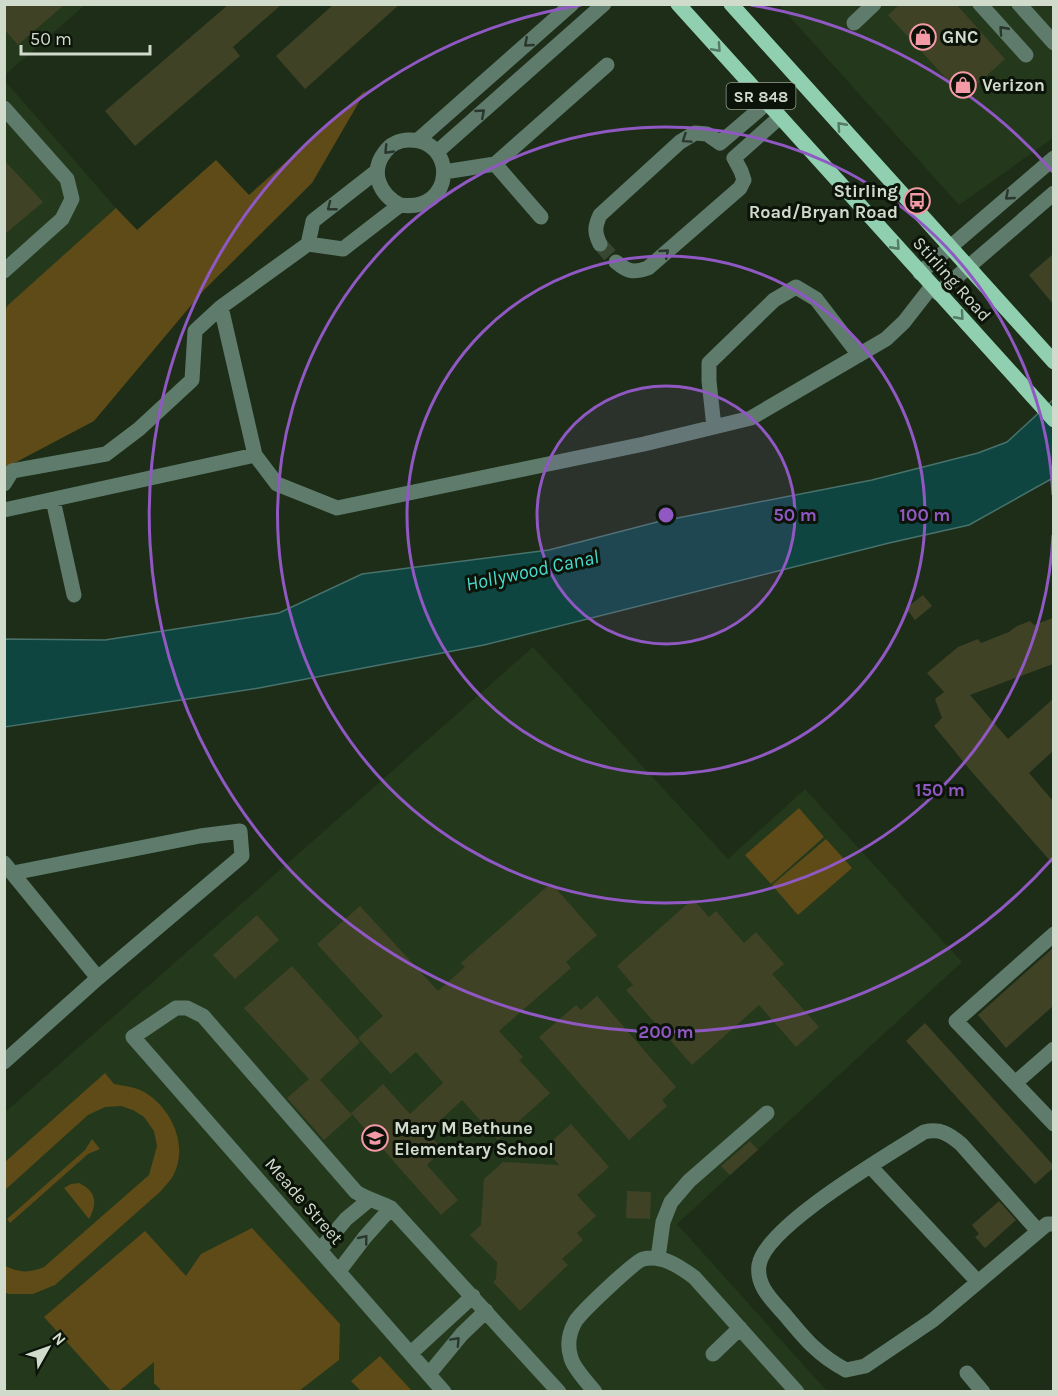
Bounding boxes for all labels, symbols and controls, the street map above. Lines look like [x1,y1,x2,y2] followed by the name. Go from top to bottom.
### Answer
[21,18,150,56] scale bar
[908,22,938,52] shop icon: GNC
[942,26,979,48] place label: GNC
[999,26,1010,37] one-way arrow
[30,28,72,50] text: 50 m
[524,36,535,47] one-way arrow
[710,41,721,52] one-way arrow
[948,70,978,100] shop icon: Verizon
[982,74,1045,96] place label: Verizon
[726,83,795,109] road number: SR 848
[474,110,485,121] one-way arrow
[837,122,848,132] one-way arrow
[681,132,692,143] one-way arrow
[384,144,395,154] one-way arrow
[749,180,899,223] place label: Stirling Road/Bryan Road
[902,186,932,216] bus stop icon: Stirling Road/Bryan Road
[1005,189,1016,200] one-way arrow
[326,199,337,210] one-way arrow
[908,232,996,326] street label: Stirling Road
[889,239,900,250] one-way arrow
[658,249,669,260] one-way arrow
[952,309,963,320] one-way arrow
[773,504,817,526] text: 50 m
[900,504,950,526] text: 100 m
[656,505,676,525] centre of rings
[463,545,601,596] water label: Hollywood Canal
[915,779,965,801] text: 150 m
[638,1021,694,1043] text: 200 m
[394,1117,554,1160] place label: Mary M Bethune Elementary School
[360,1123,390,1153] school or university icon: Mary M Bethune Elementary School
[260,1153,348,1249] street label: Meade Street
[357,1235,368,1246] one-way arrow
[18,1318,78,1378] north arrow
[48,1328,70,1349] text: N
[449,1337,460,1348] one-way arrow

